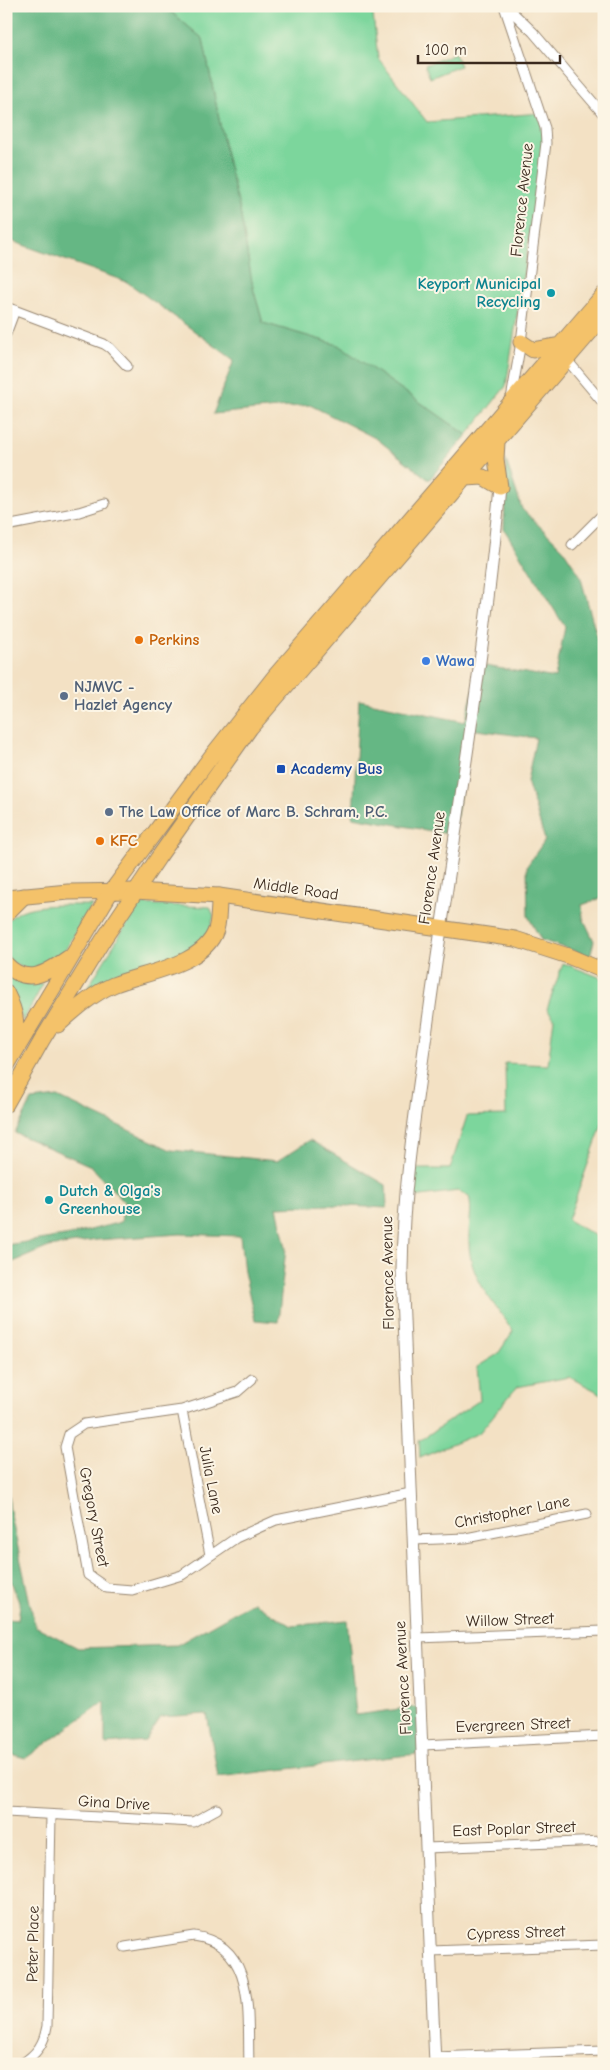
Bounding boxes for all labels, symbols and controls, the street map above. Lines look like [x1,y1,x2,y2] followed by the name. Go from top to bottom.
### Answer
[418,32,560,64] scale bar
[425,41,467,59] text: 100 m
[507,142,537,258] street label: Florence Avenue
[417,275,541,311] place label: Keyport Municipal Recycling
[545,287,557,299] marker: Keyport Municipal Recycling
[149,631,200,649] place label: Perkins
[133,634,145,646] marker: Perkins
[436,652,475,670] place label: Wawa
[420,655,432,667] marker: Wawa
[74,678,173,714] place label: NJMVC - Hazlet Agency
[58,690,70,702] marker: NJMVC - Hazlet Agency
[291,760,383,778] place label: Academy Bus
[275,763,287,775] marker: Academy Bus
[119,803,388,821] place label: The Law Office of Marc B. Schram, P.C.
[103,806,115,818] marker: The Law Office of Marc B. Schram, P.C.
[415,810,449,926] street label: Florence Avenue
[110,832,138,850] place label: KFC
[94,835,106,847] marker: KFC
[252,874,340,904] street label: Middle Road
[59,1182,161,1218] place label: Dutch & Olga's Greenhouse
[43,1194,55,1206] marker: Dutch & Olga's Greenhouse
[378,1216,398,1330] street label: Florence Avenue
[196,1444,226,1516] street label: Julia Lane
[75,1466,113,1569] street label: Gregory Street
[453,1492,571,1532] street label: Christopher Lane
[466,1609,555,1631] street label: Willow Street
[391,1621,415,1735] street label: Florence Avenue
[455,1714,571,1736] street label: Evergreen Street
[78,1792,150,1814] street label: Gina Drive
[452,1818,576,1840] street label: East Poplar Street
[23,1906,43,1982] street label: Peter Place
[467,1922,566,1944] street label: Cypress Street

